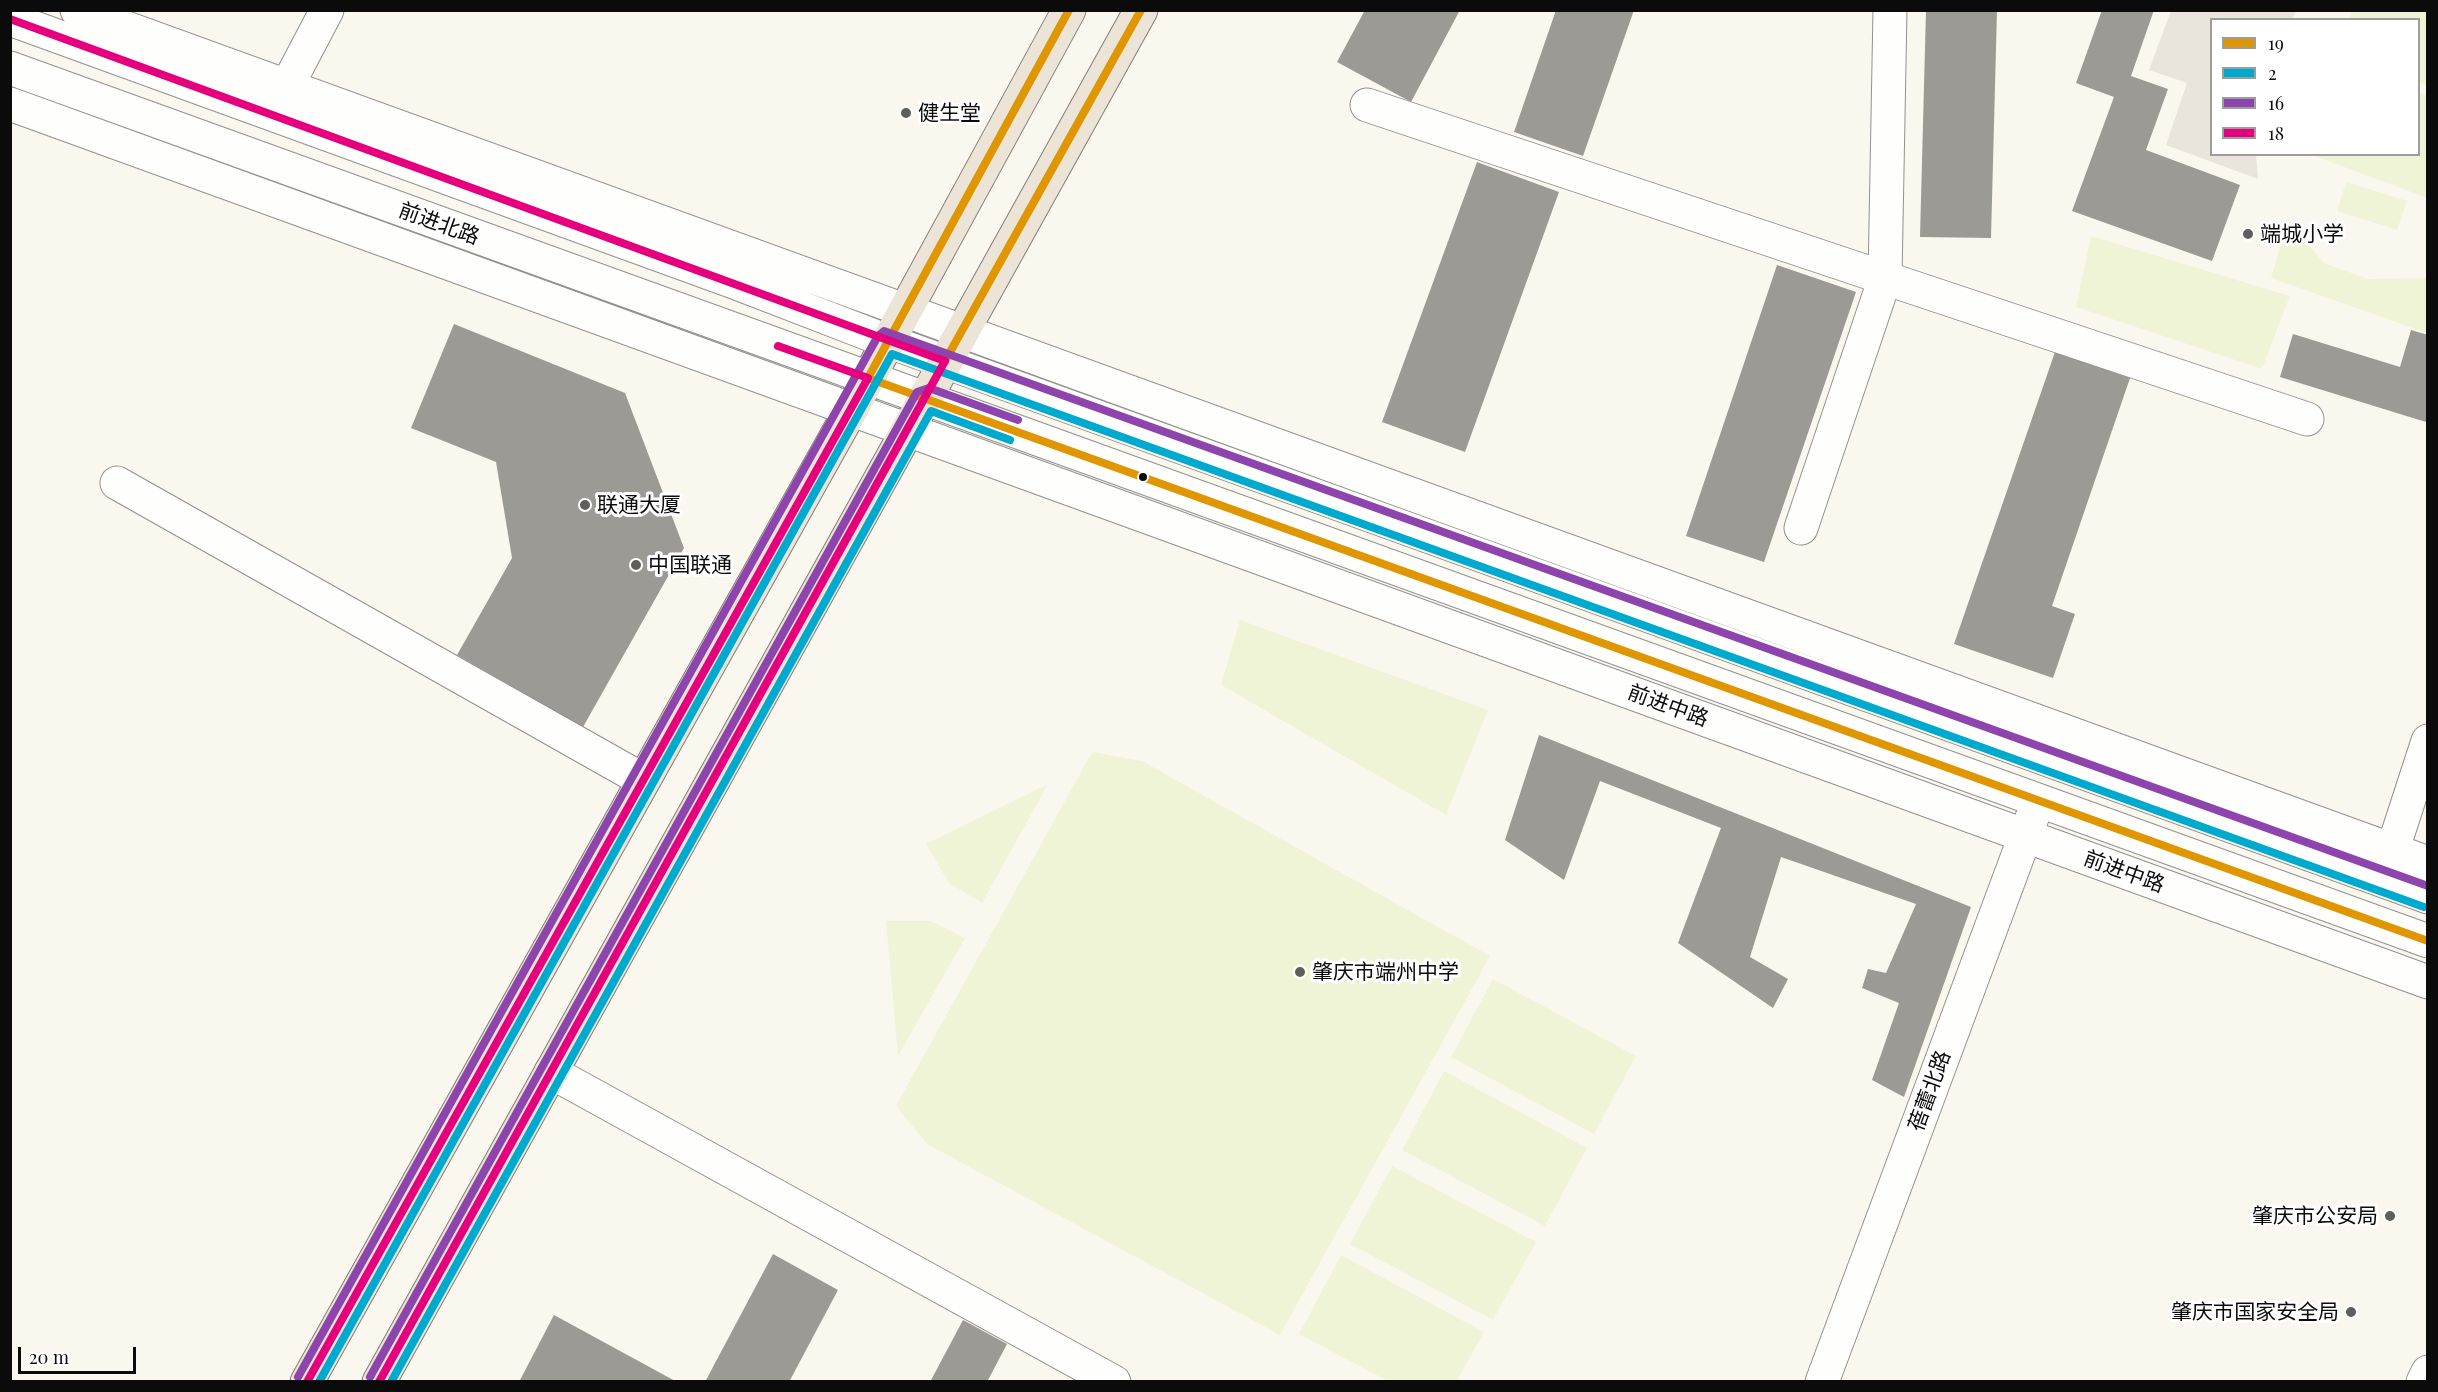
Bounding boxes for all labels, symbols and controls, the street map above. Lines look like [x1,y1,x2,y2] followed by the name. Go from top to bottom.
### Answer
[2210,18,2420,156] legend
[2268,31,2284,55] text: 19
[2268,61,2277,85] text: 2
[2268,91,2284,115] text: 16
[918,100,981,126] place label: 健生堂
[899,106,913,120] marker: 健生堂
[2268,121,2284,145] text: 18
[395,198,483,250] street label: 前进北路
[2260,221,2344,247] place label: 端城小学
[2241,227,2255,241] marker: 端城小学
[1137,471,1149,483] unlabelled marker
[597,492,681,518] place label: 联通大厦
[578,498,592,512] marker: 联通大厦
[648,552,732,578] place label: 中国联通
[629,558,643,572] marker: 中国联通
[1624,680,1712,732] street label: 前进中路
[2080,846,2168,898] street label: 前进中路
[1312,959,1459,985] place label: 肇庆市端州中学
[1293,965,1307,979] marker: 肇庆市端州中学
[1904,1047,1956,1135] street label: 蓓蕾北路
[2252,1203,2378,1229] place label: 肇庆市公安局
[2383,1209,2397,1223] marker: 肇庆市公安局
[2171,1299,2339,1325] place label: 肇庆市国家安全局
[2344,1305,2358,1319] marker: 肇庆市国家安全局
[21,1335,140,1373] scale bar
[29,1345,69,1369] text: 20 m

